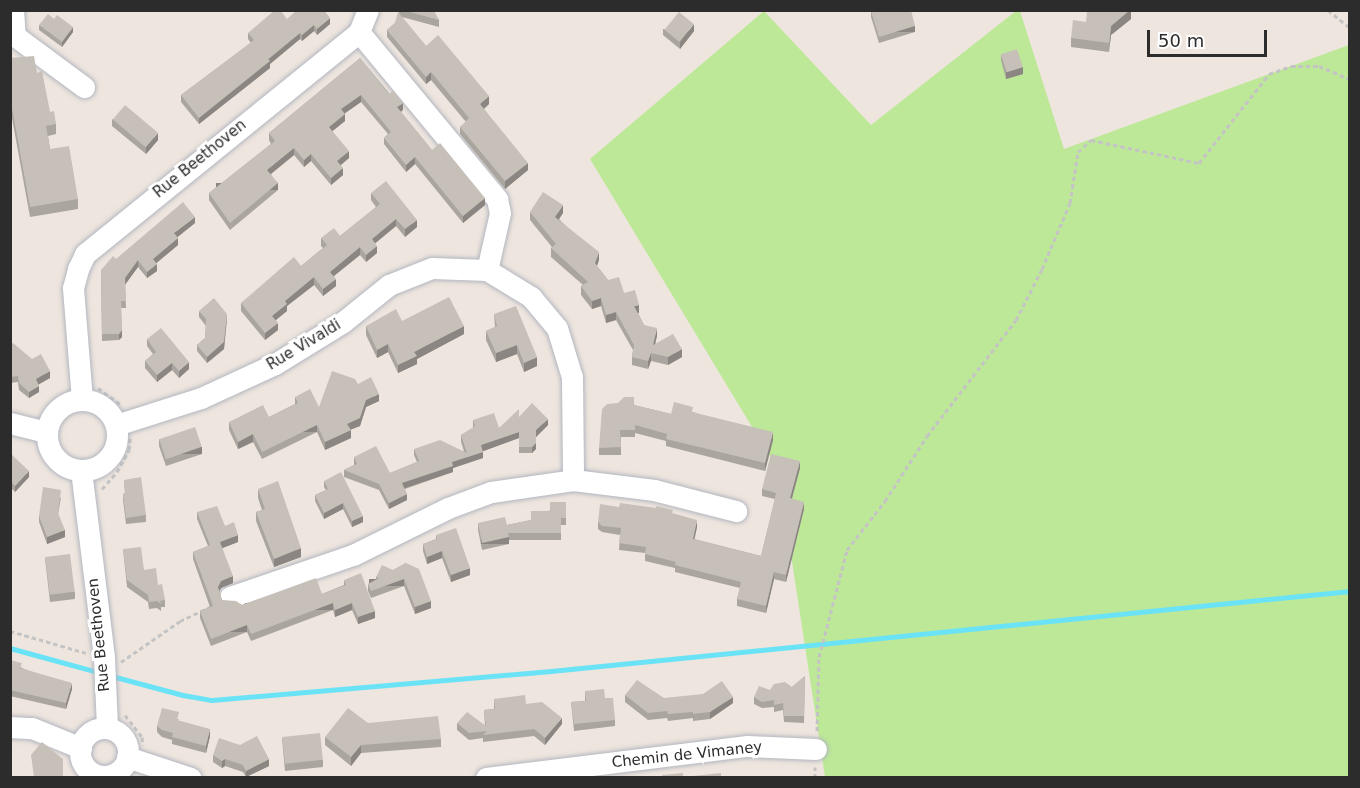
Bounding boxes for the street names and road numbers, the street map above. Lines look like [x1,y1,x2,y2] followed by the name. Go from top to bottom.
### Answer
[150,116,250,202] street label: Rue Beethoven
[264,316,344,374] street label: Rue Vivaldi
[84,577,114,693] street label: Rue Beethoven
[611,738,763,772] street label: Chemin de Vimaney

